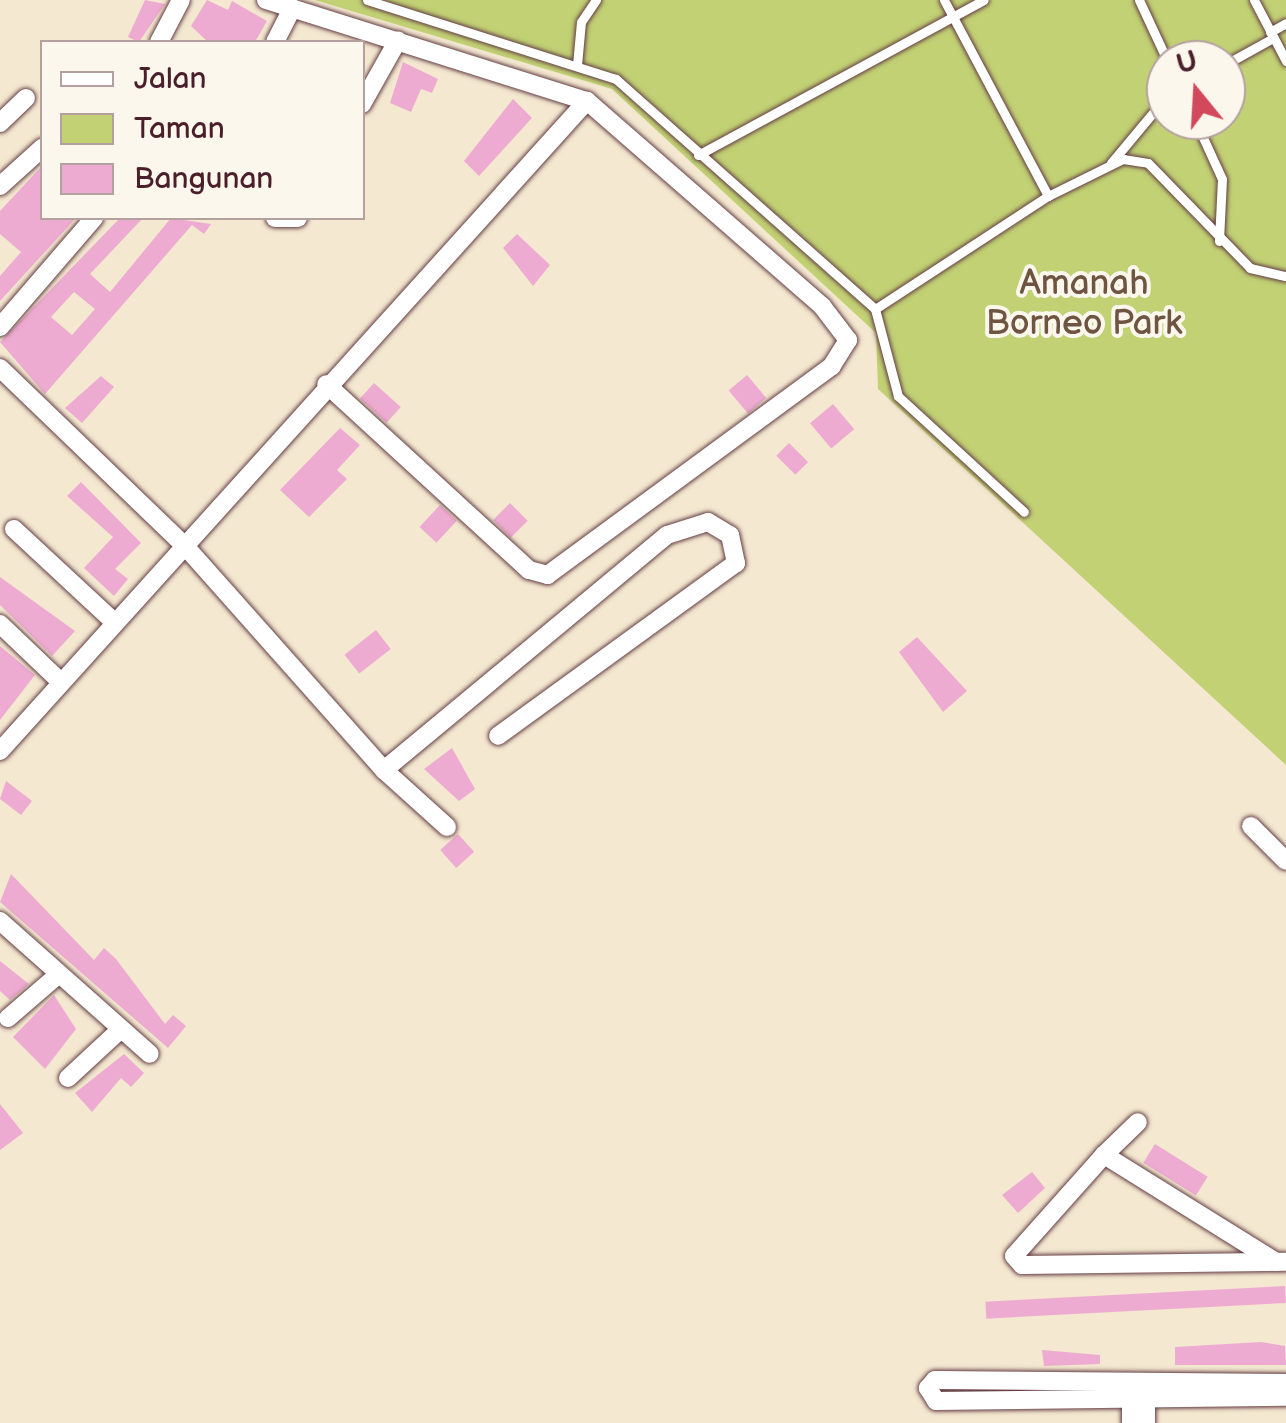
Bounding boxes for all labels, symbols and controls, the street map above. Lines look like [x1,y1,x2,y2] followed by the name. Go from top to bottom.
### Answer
[40,40,365,220] legend
[1146,40,1246,140] north arrow
[1173,44,1202,82] text: U
[134,61,206,97] text: Jalan
[134,111,225,147] text: Taman
[134,161,273,197] text: Bangunan
[986,263,1182,345] park label: Amanah Borneo Park

